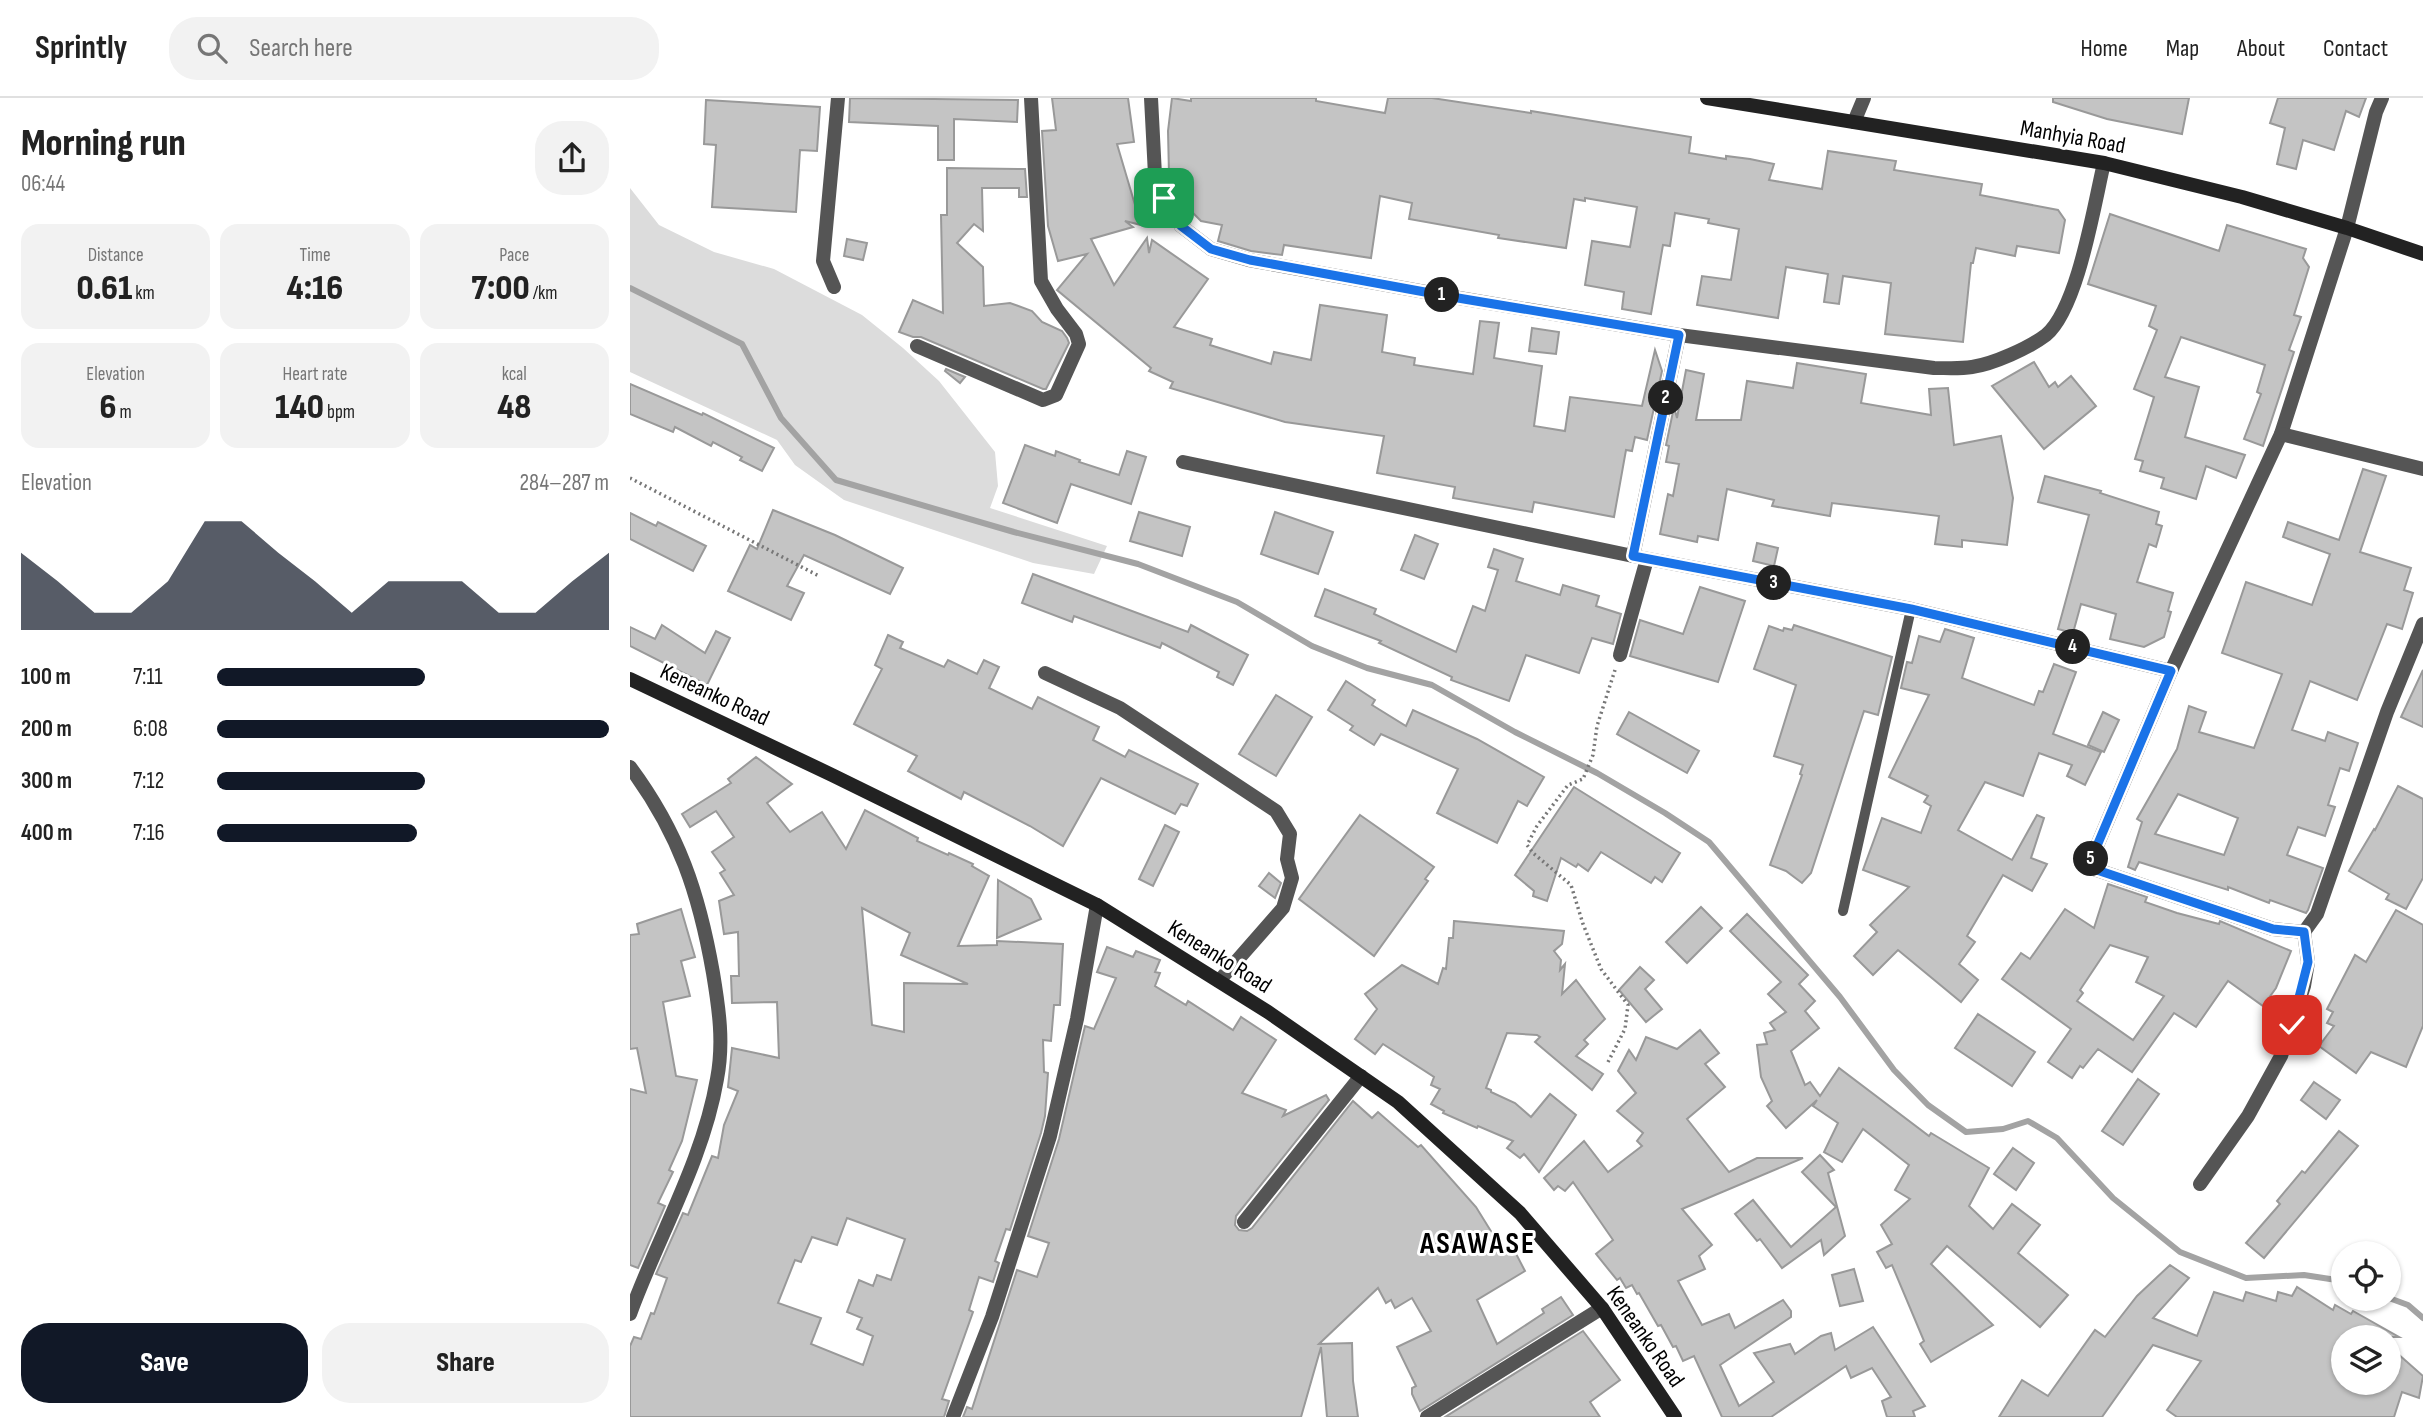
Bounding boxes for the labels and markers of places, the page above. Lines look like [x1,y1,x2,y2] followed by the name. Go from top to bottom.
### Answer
[1134,168,1194,228] pin
[1424,278,1460,312] pin: 1
[1648,380,1684,416] pin: 2
[1756,566,1792,601] pin: 3
[2056,630,2090,664] pin: 4
[2074,842,2108,876] pin: 5
[2262,995,2322,1055] pin

